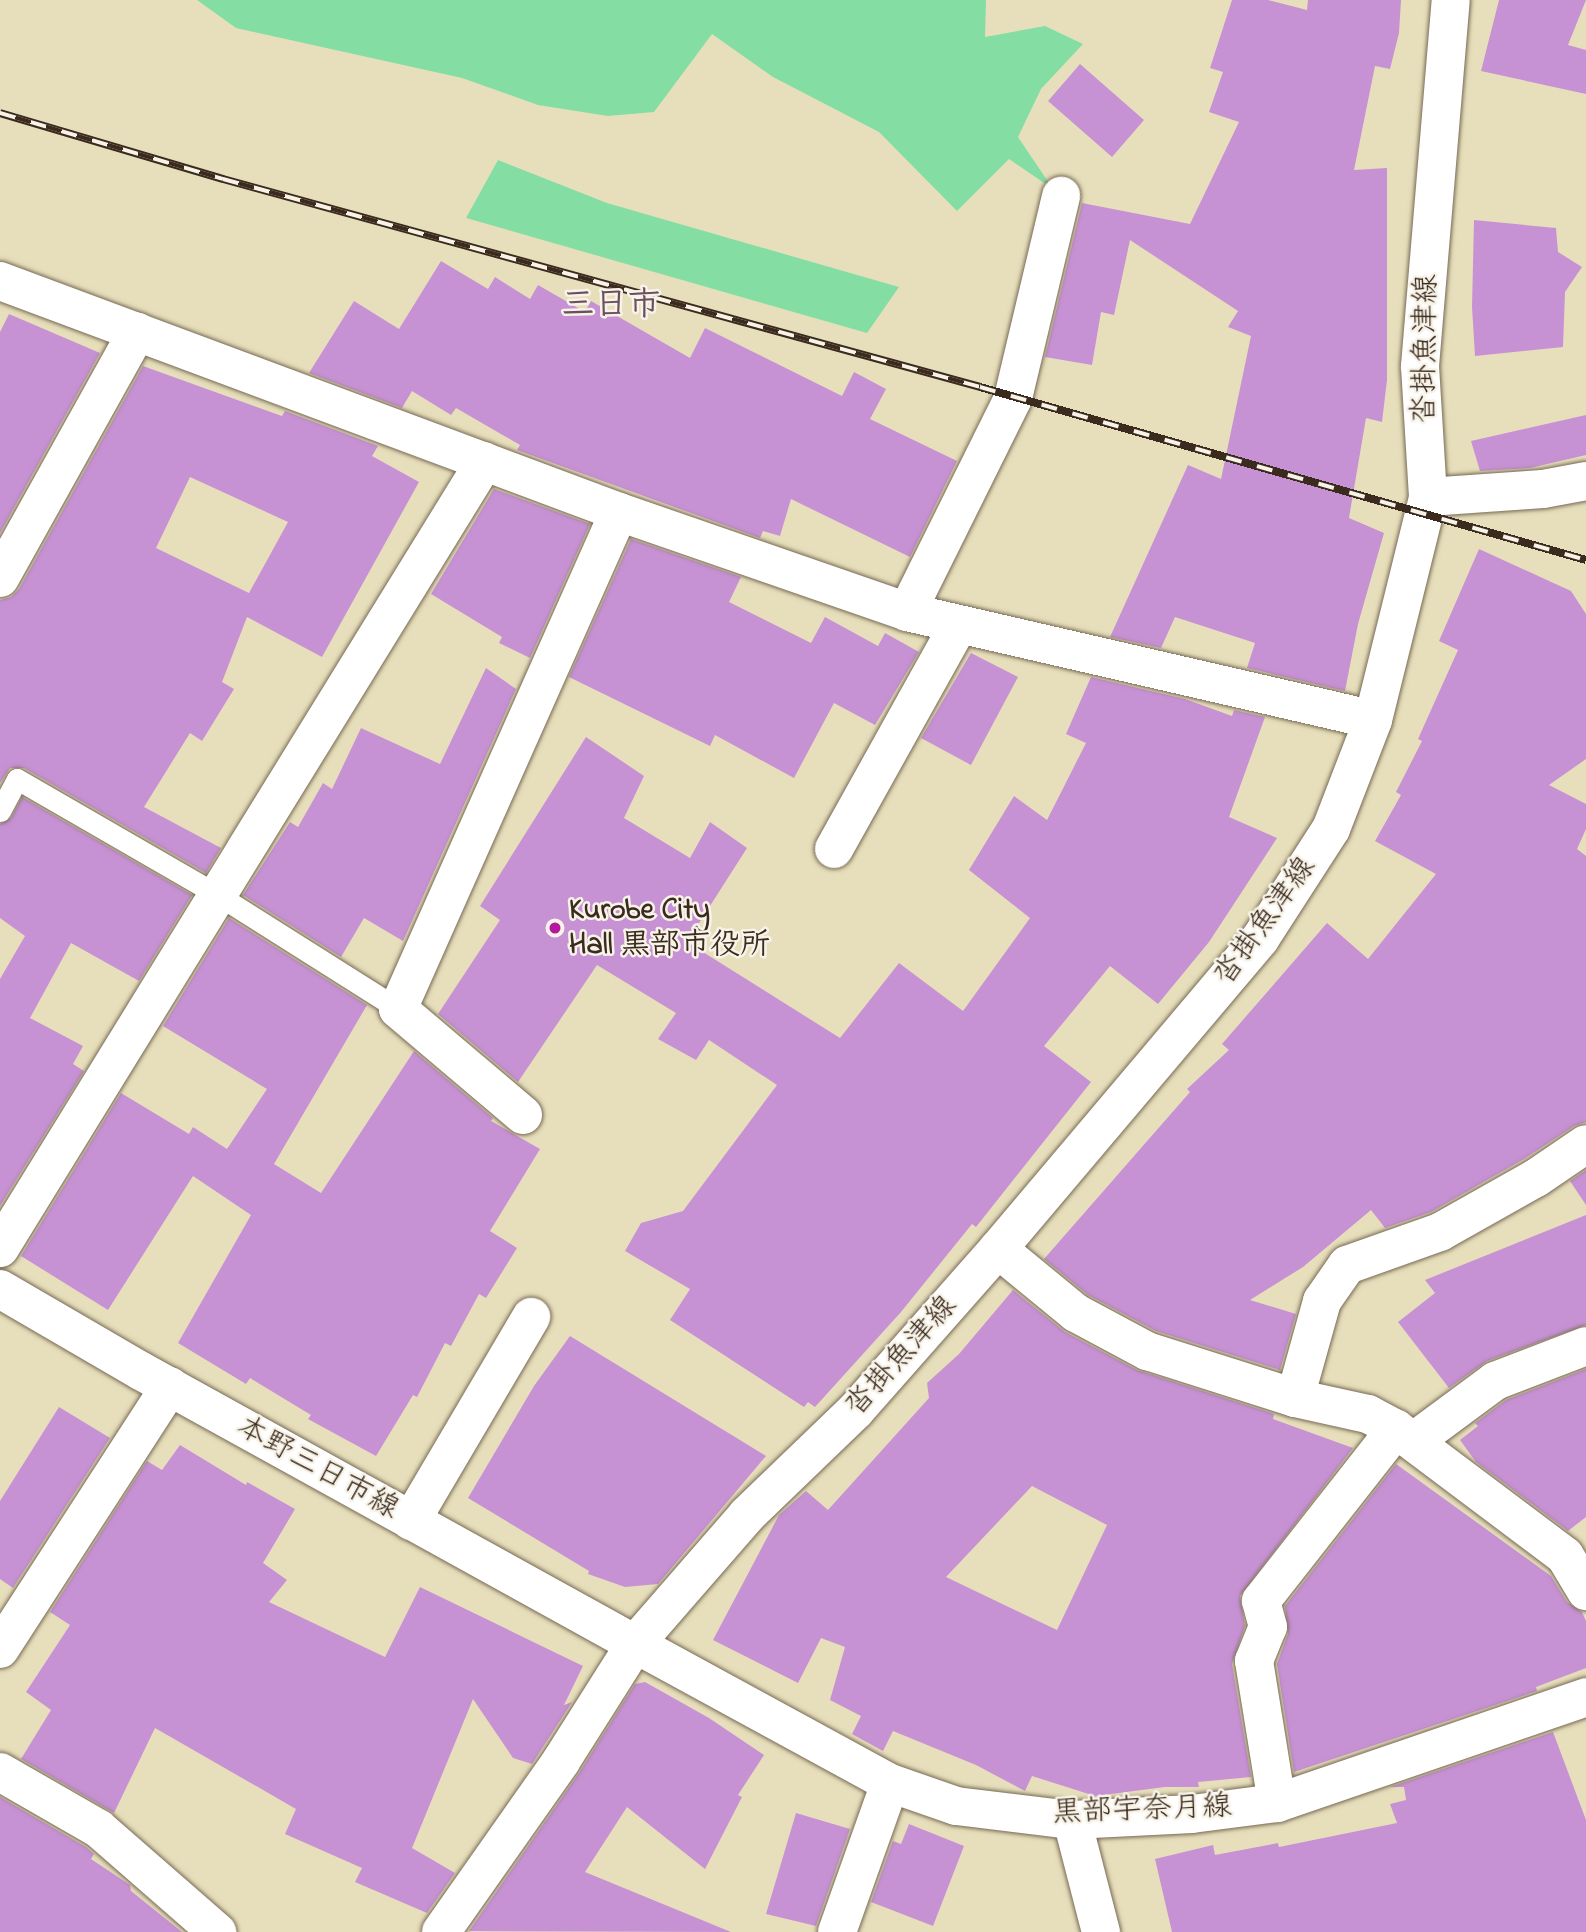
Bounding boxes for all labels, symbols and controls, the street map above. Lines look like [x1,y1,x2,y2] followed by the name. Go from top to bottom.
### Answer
[1408,274,1446,424] street label: 沓掛魚津線
[562,287,660,327] district label: 三日市
[1207,851,1325,993] street label: 沓掛魚津線
[569,893,770,964] place label: Kurobe City Hall 黒部市役所
[547,920,563,936] marker: Kurobe City Hall 黒部市役所
[838,1289,966,1425] street label: 沓掛魚津線
[230,1410,404,1528] street label: 本野三日市線
[1051,1790,1233,1832] street label: 黒部宇奈月線

